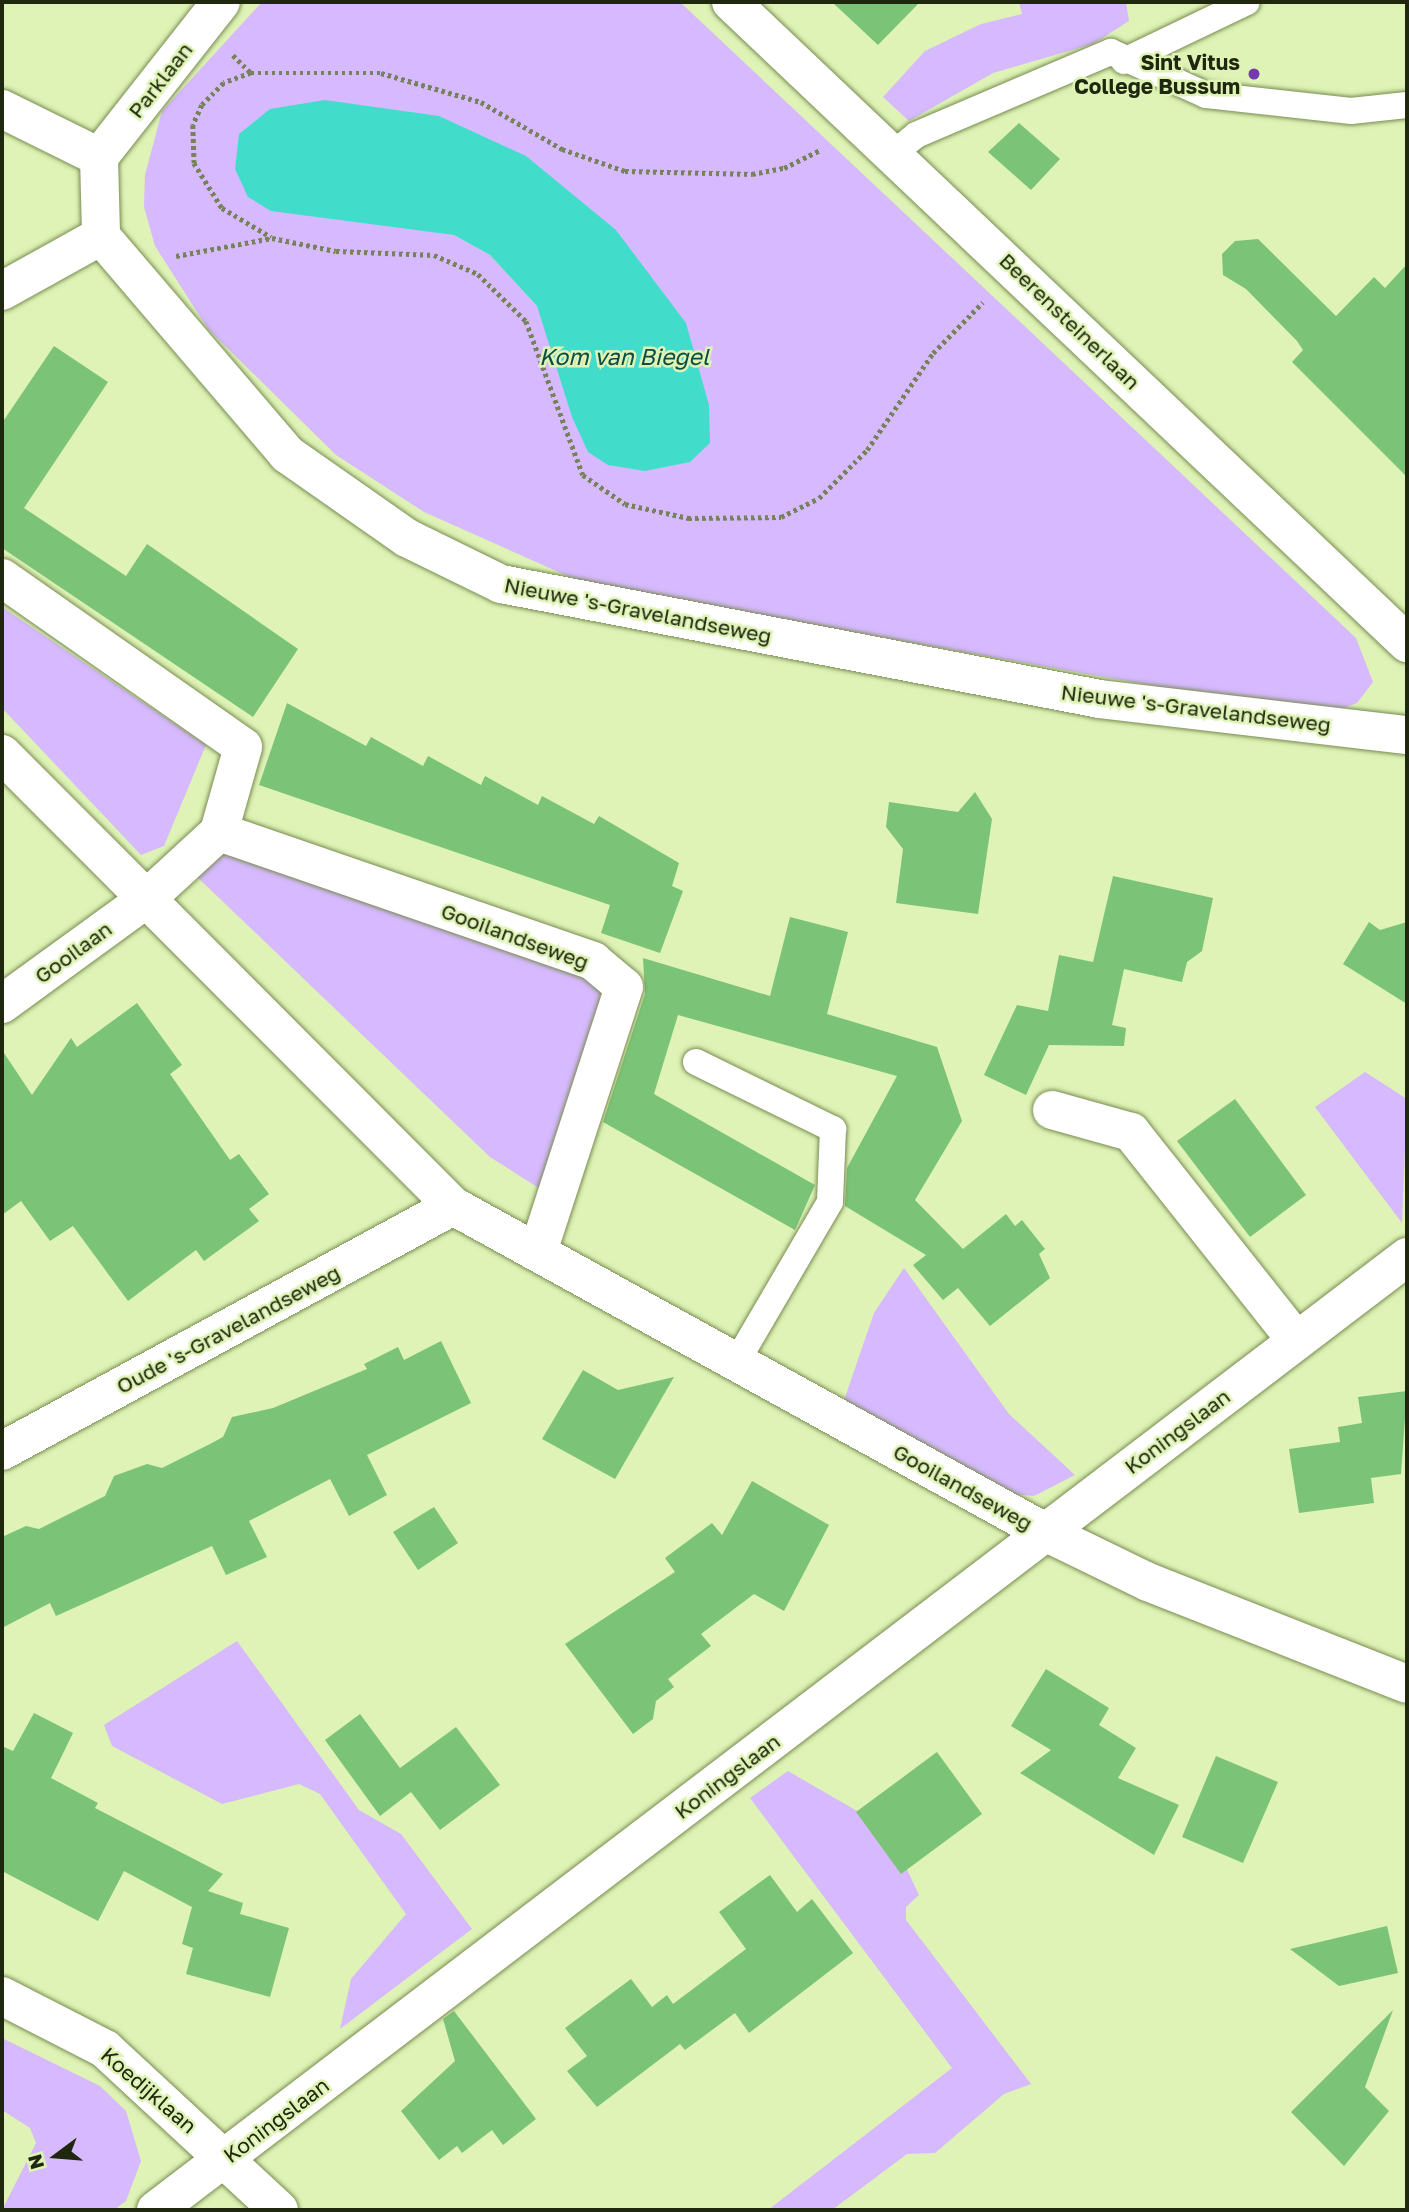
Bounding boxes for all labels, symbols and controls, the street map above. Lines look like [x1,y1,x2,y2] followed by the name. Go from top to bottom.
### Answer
[123,37,197,123] street label: Parklaan
[1074,49,1240,99] place label: Sint Vitus College Bussum
[1246,66,1262,82] marker: Sint Vitus College Bussum
[995,248,1145,394] street label: Beerensteinerlaan
[539,342,709,370] water label: Kom van Biegel
[502,572,774,648] street label: Nieuwe 's-Gravelandseweg
[1060,679,1332,737] street label: Nieuwe 's-Gravelandseweg
[438,898,592,974] street label: Gooilandseweg
[30,916,116,988] street label: Gooilaan
[112,1259,344,1399] street label: Oude 's-Gravelandseweg
[1119,1383,1235,1479] street label: Koningslaan
[889,1438,1037,1536] street label: Gooilandseweg
[669,1728,785,1824] street label: Koningslaan
[96,2042,202,2138] street label: Koedijklaan
[218,2072,334,2168] street label: Koningslaan
[21,2121,91,2191] north arrow
[22,2152,48,2172] text: N

